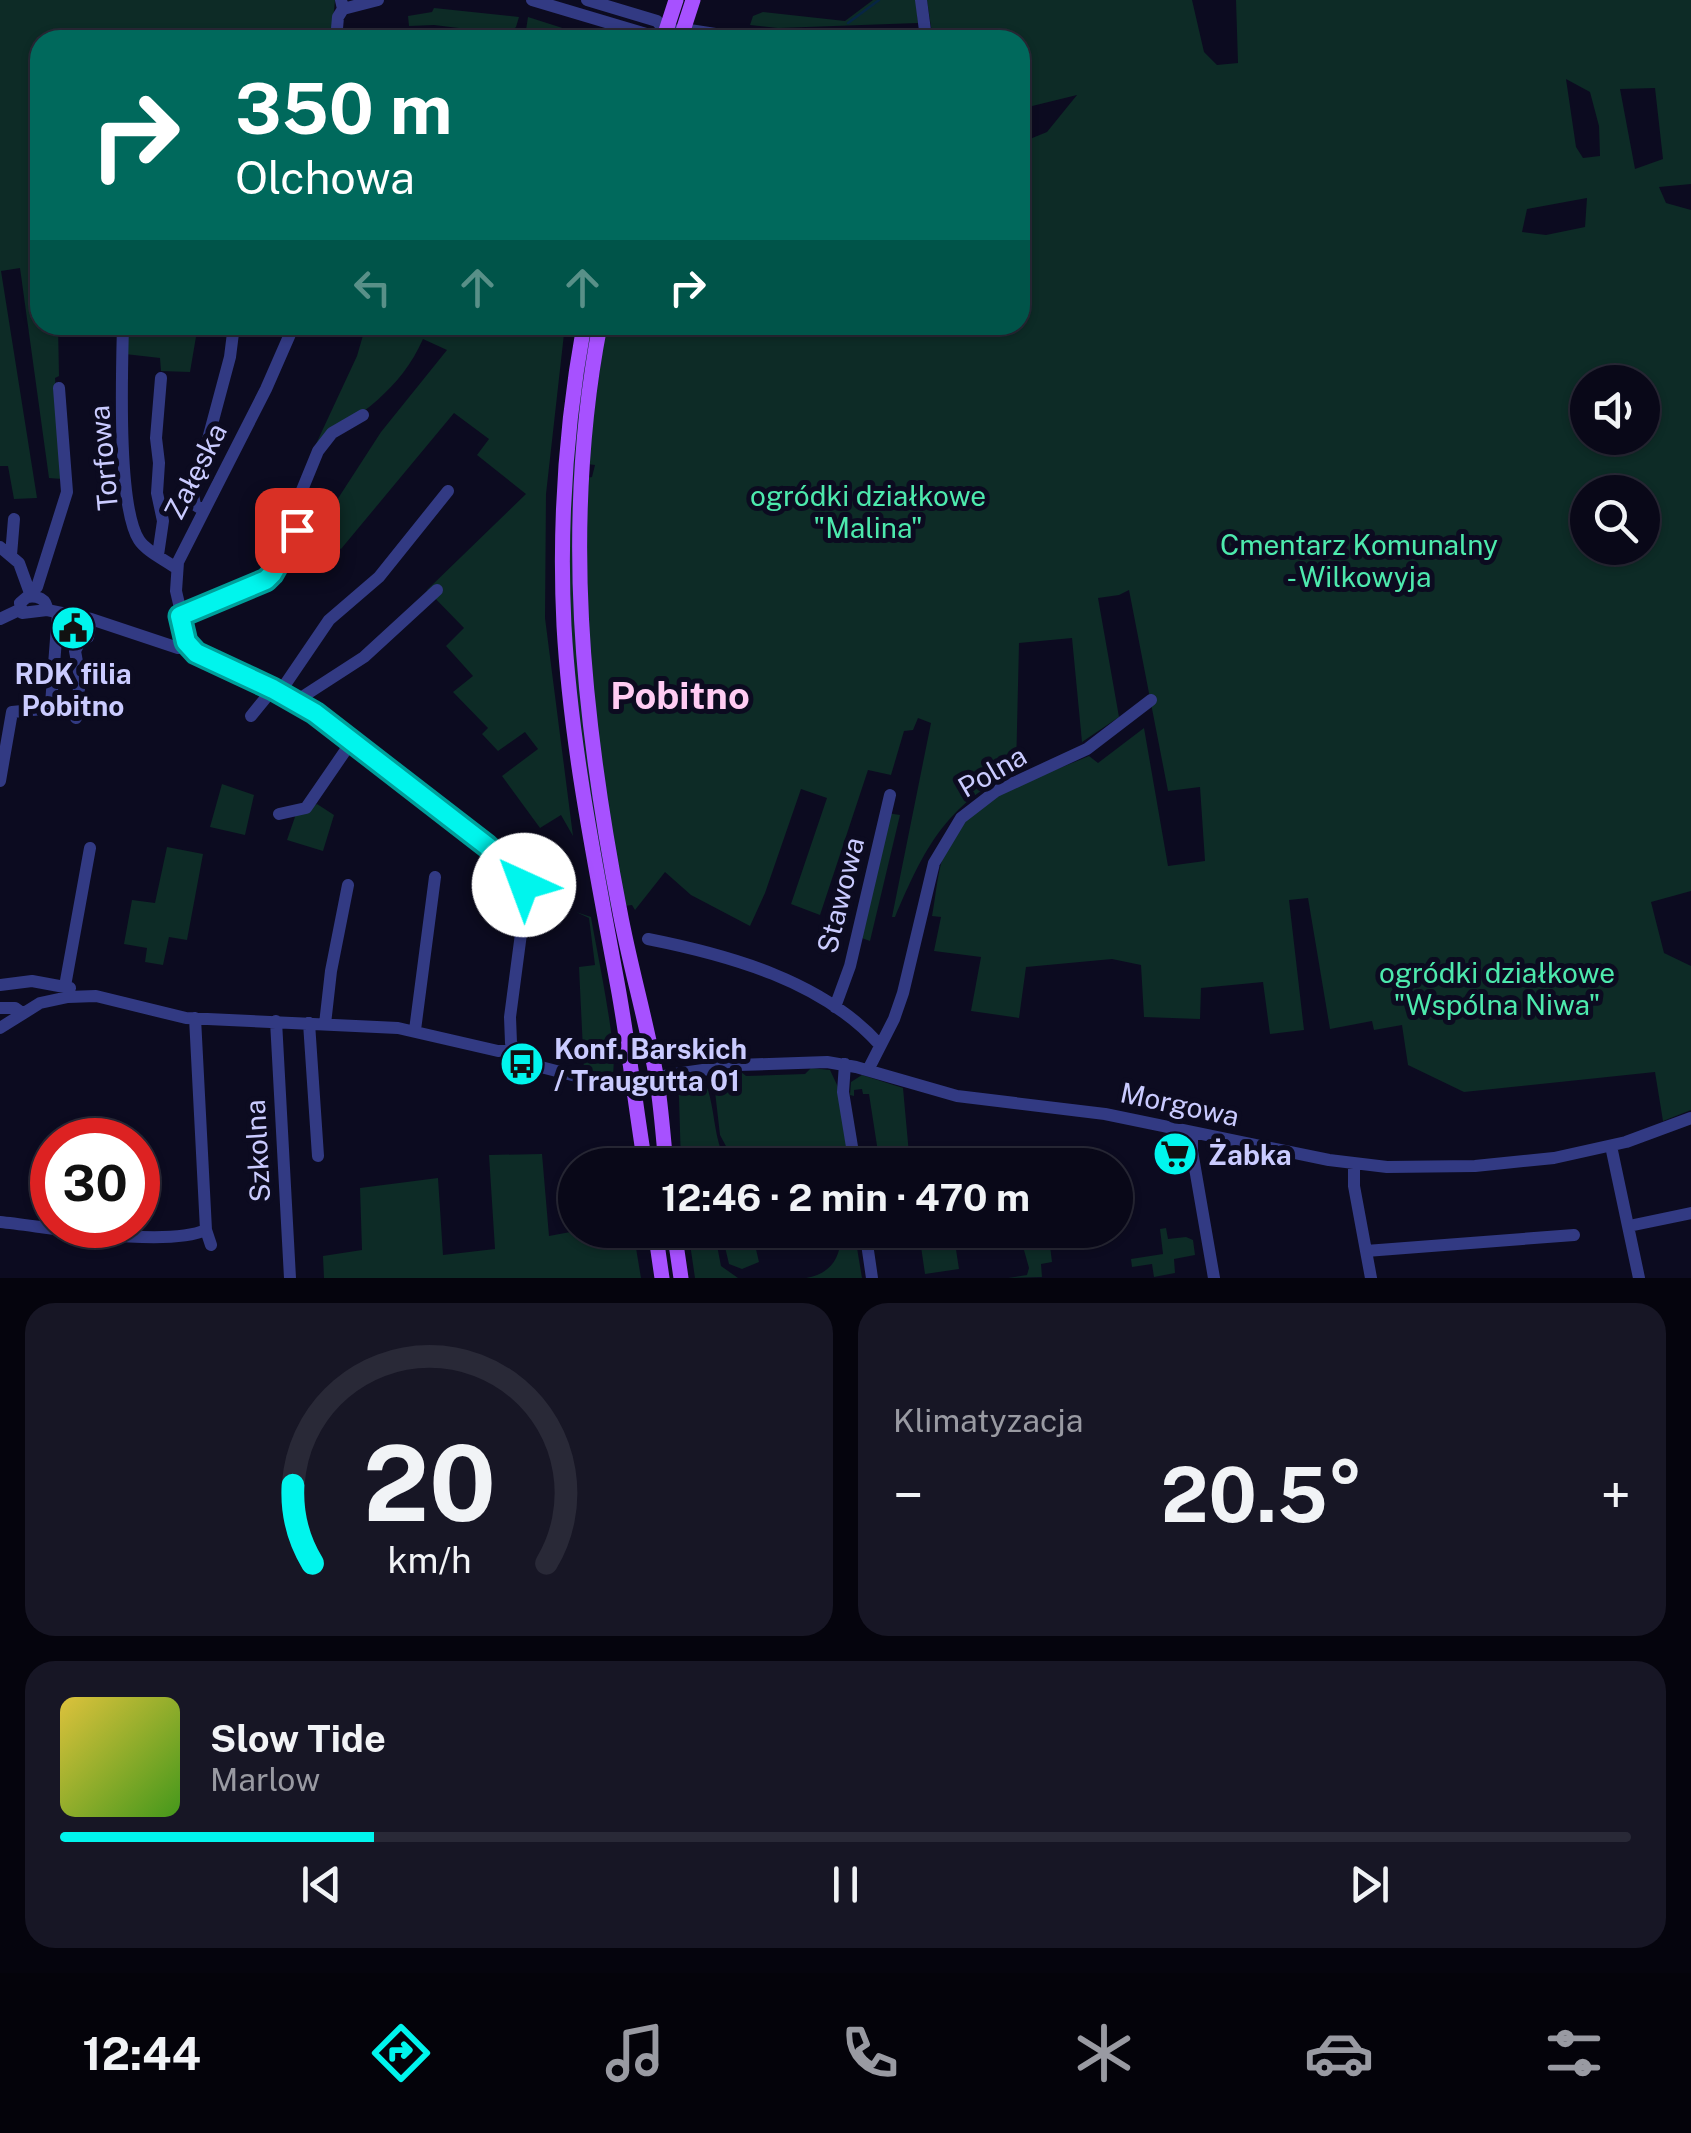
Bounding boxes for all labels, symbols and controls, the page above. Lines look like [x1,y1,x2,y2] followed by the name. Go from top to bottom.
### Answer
[235,67,452,150] text: 350 m
[70,70,200,200] icon: right
[235,151,415,204] text: Olchowa
[345,260,400,315] icon: left
[450,260,505,315] icon: ahead
[555,260,610,315] icon: ahead
[660,260,715,315] icon: right
[1570,365,1660,565] map controls
[1570,365,1660,455] button: sound
[82,404,124,512] street label: Torfowa
[157,417,233,525] street label: Załęska
[1570,475,1660,565] button: search
[750,479,986,544] park label: ogródki działkowe "Malina"
[255,488,340,573] pin
[270,503,325,558] icon: arrive
[1220,528,1498,593] park label: Cmentarz Komunalny - Wilkowyja
[50,605,96,651] public building icon: RDK filia Pobitno
[14,657,132,722] place label: RDK filia Pobitno
[610,673,750,718] district label: Pobitno
[952,738,1032,804] street label: Polna
[472,833,576,937] position arrow
[810,834,870,956] street label: Stawowa
[1379,956,1615,1021] park label: ogródki działkowe "Wspólna Niwa"
[554,1032,747,1097] place label: Konf. Barskich / Traugutta 01
[499,1041,545,1087] bus stop icon: Konf. Barskich / Traugutta 01
[1118,1075,1242,1133] street label: Morgowa
[238,1099,276,1203] street label: Szkolna
[30,1118,160,1248] speed limit sign: 30
[1152,1131,1198,1177] supermarket icon: Żabka
[1208,1138,1292,1171] place label: Żabka
[661,1175,1030,1220] text: 12:46 · 2 min · 470 m
[893,1402,1083,1439] text: Klimatyzacja
[362,1422,496,1544] text: 20
[1161,1451,1363,1539] text: 20.5°
[893,1463,924,1527] text: −
[1600,1463,1631,1527] text: +
[387,1539,471,1581] text: km/h
[210,1716,386,1761] text: Slow Tide
[210,1761,320,1798] text: Marlow
[294,1857,349,1912] icon: previous
[818,1857,873,1912] icon: pause
[1342,1857,1397,1912] icon: next
[366,2018,436,2088] icon: directions
[600,2018,670,2088] icon: music
[835,2018,905,2088] icon: phone
[1069,2018,1139,2088] icon: climate
[1304,2018,1374,2088] icon: car
[1539,2018,1609,2088] icon: filters
[82,2027,201,2080] text: 12:44

